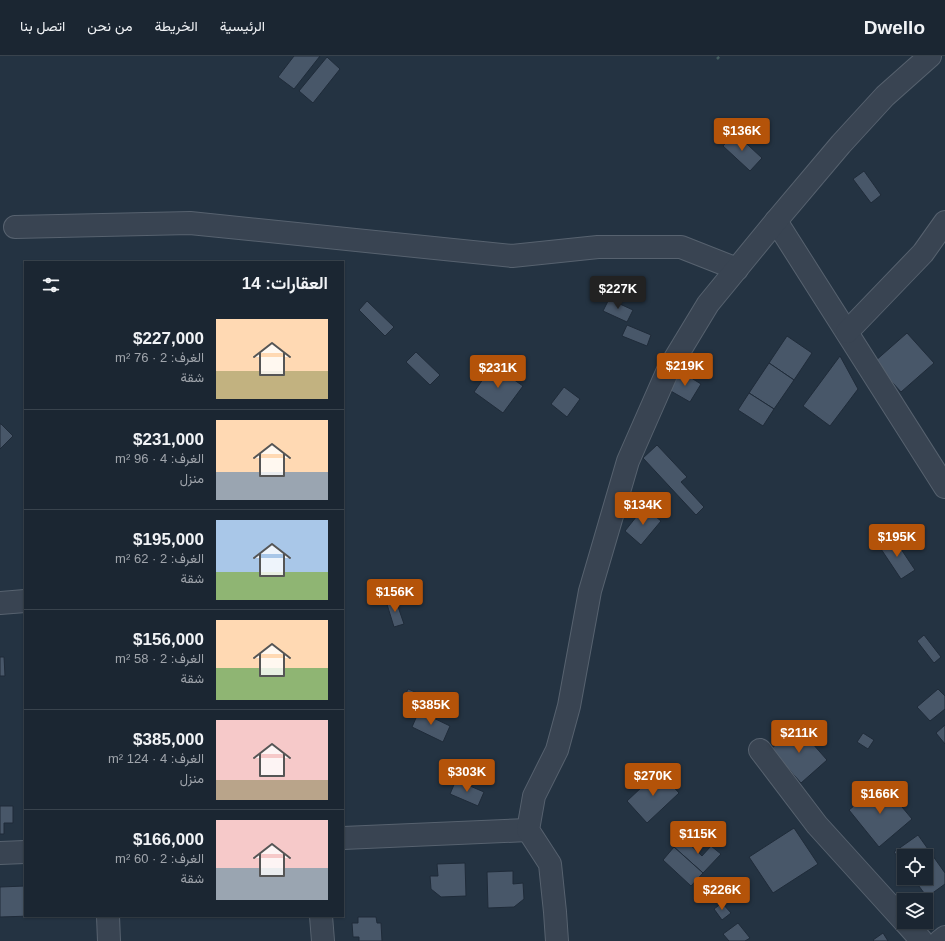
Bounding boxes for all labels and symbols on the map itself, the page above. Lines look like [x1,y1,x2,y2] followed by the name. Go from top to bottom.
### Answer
[714,118,770,152] pin: $136K
[590,276,646,310] pin: $227K
[657,353,713,387] pin: $219K
[470,355,526,389] pin: $231K
[615,492,671,526] pin: $134K
[869,524,925,558] pin: $195K
[367,579,423,613] pin: $156K
[403,692,459,726] pin: $385K
[771,720,827,754] pin: $211K
[439,759,495,793] pin: $303K
[625,763,681,797] pin: $270K
[852,781,908,815] pin: $166K
[670,821,726,855] pin: $115K
[694,877,750,911] pin: $226K

